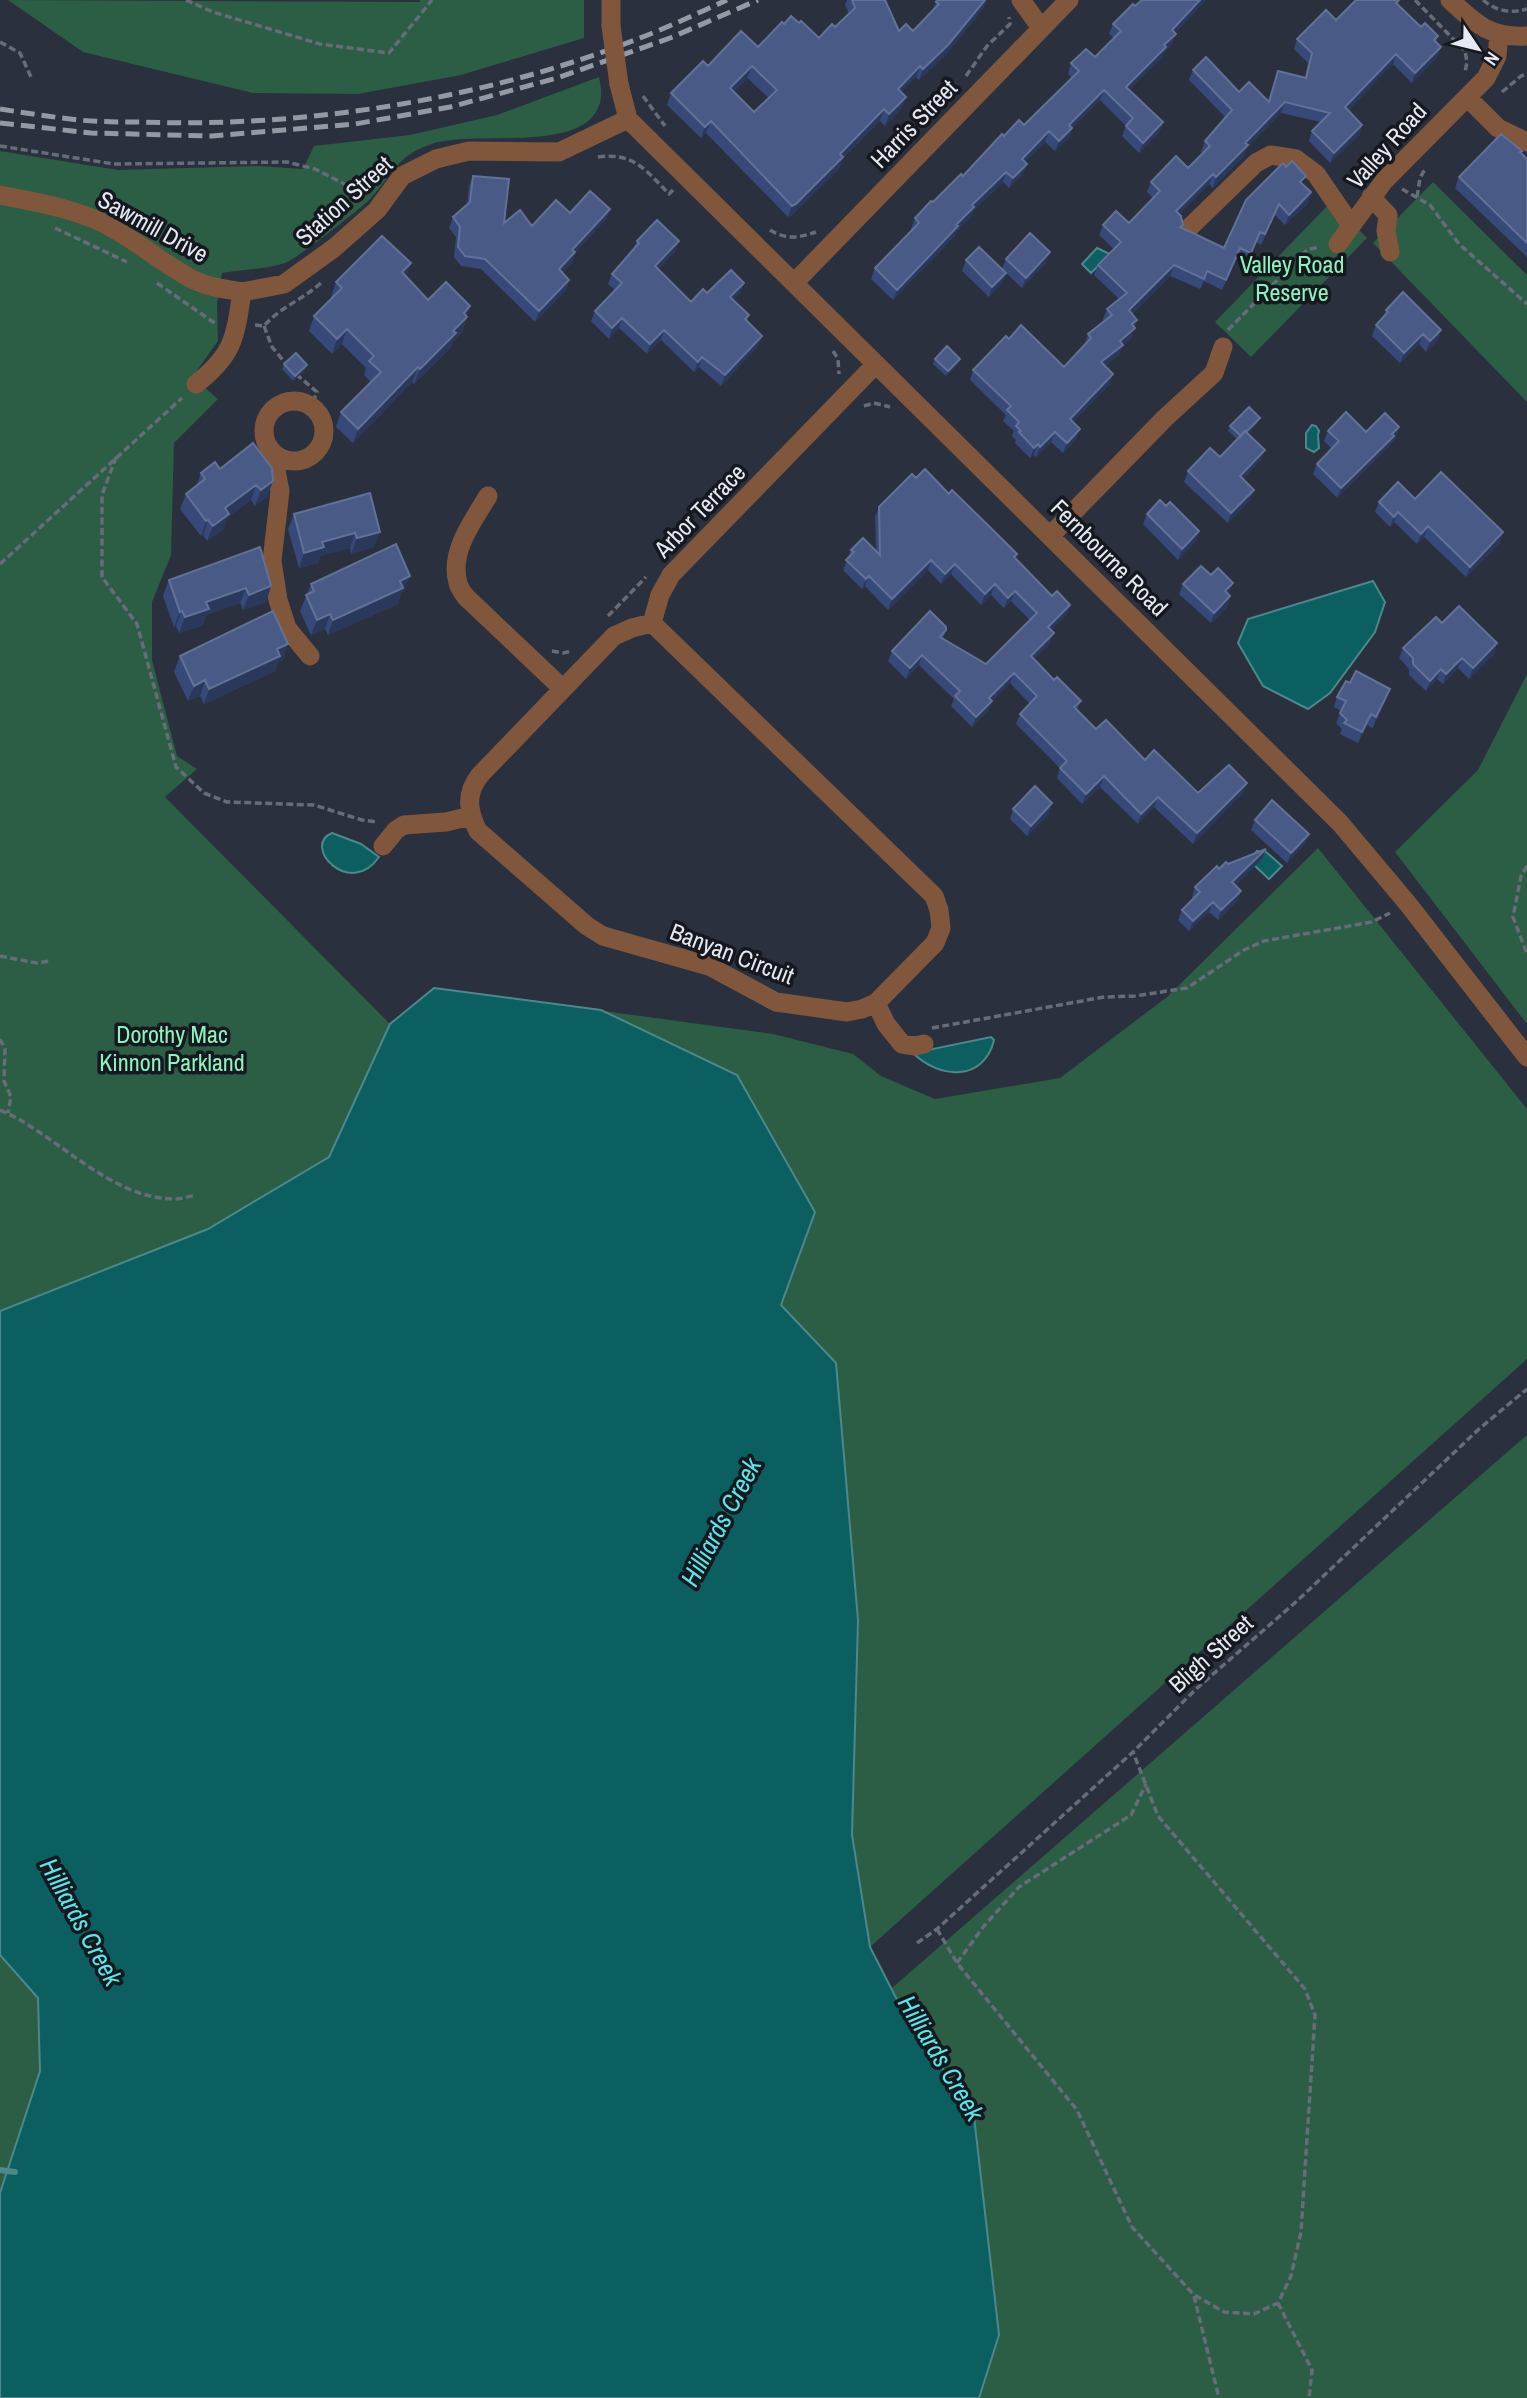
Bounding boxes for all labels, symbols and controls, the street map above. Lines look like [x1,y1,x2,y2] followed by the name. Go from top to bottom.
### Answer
[1443,14,1513,84] north arrow
[1478,47,1506,71] text: N
[863,72,964,175] street label: Harris Street
[1339,96,1433,195] street label: Valley Road
[288,148,399,252] street label: Station Street
[93,183,214,270] street label: Sawmill Drive
[1240,248,1344,308] park label: Valley Road Reserve
[646,456,752,565] street label: Arbor Terrace
[1044,492,1175,623] street label: Fernbourne Road
[666,915,799,992] street label: Banyan Circuit
[99,1018,245,1078] park label: Dorothy Mac Kinnon Parkland
[672,1450,770,1592] water label: Hilliards Creek
[1161,1607,1260,1700] street label: Bligh Street
[32,1852,132,1993] water label: Hilliards Creek
[890,1988,993,2128] water label: Hilliards Creek

